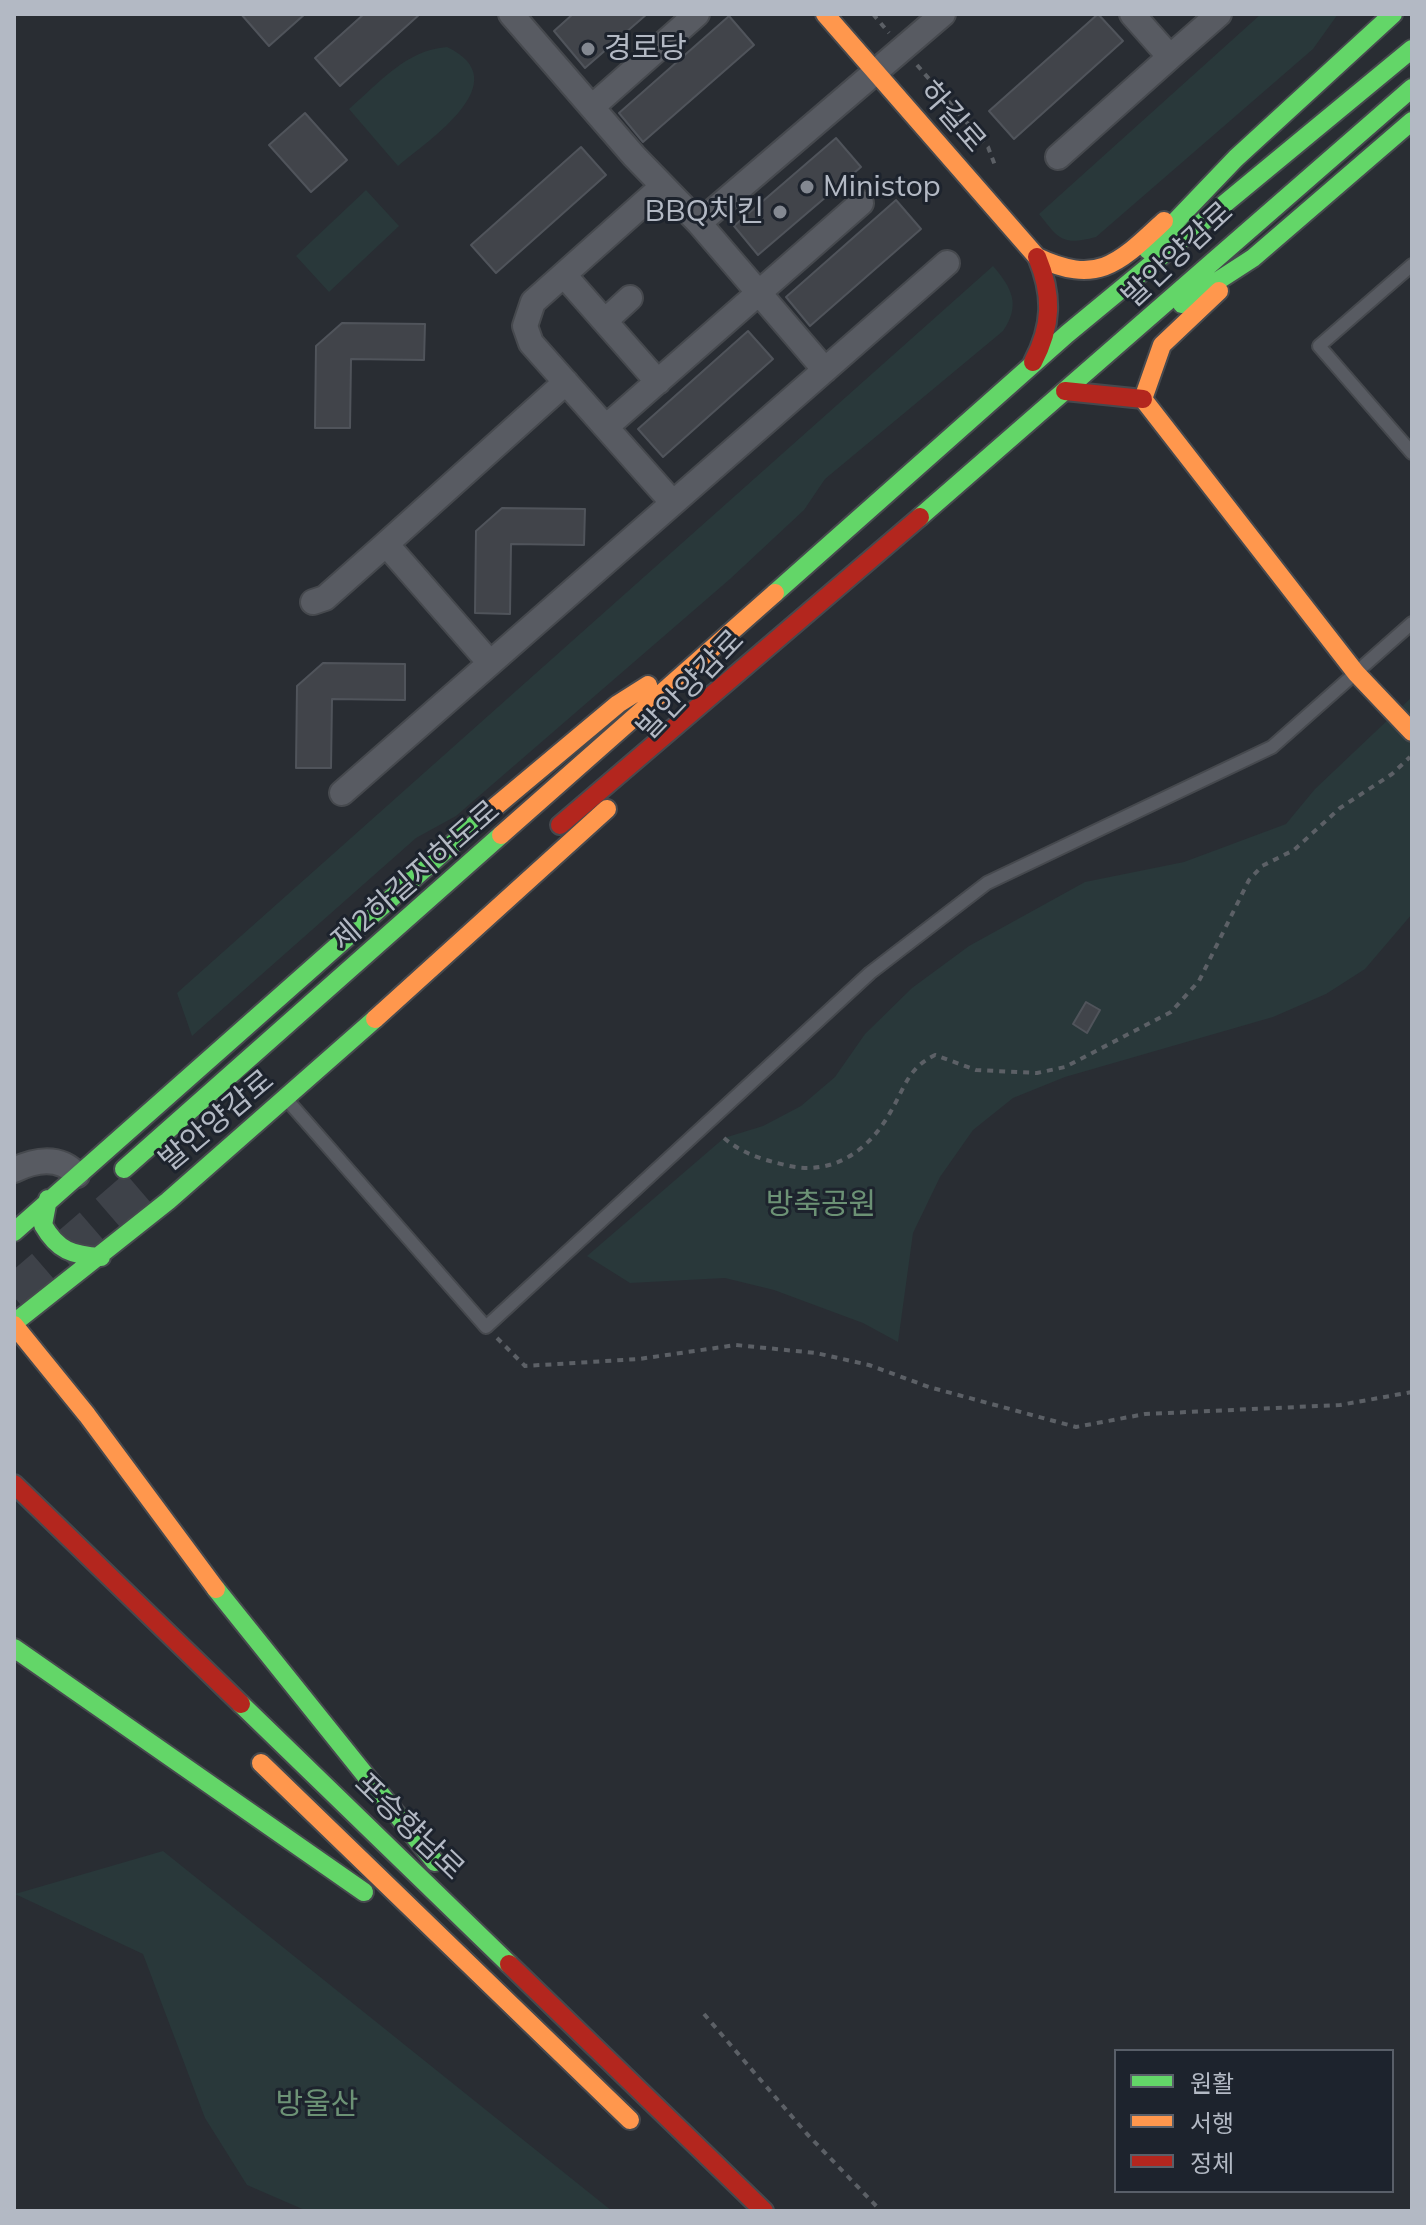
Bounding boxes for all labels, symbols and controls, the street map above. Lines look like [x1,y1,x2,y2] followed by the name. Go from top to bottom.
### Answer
[604,31,687,67] place label: 경로당
[579,40,597,58] marker: 경로당
[911,74,993,160] street label: 하길로
[823,169,941,205] place label: Ministop
[798,178,816,196] marker: Ministop
[645,194,764,230] place label: BBQ치킨
[1115,195,1241,315] street label: 발안양감로
[771,203,789,221] marker: BBQ치킨
[630,623,752,747] street label: 발안양감로
[324,793,508,959] street label: 제2하길지하도로
[153,1063,281,1179] street label: 발안양감로
[766,1187,876,1223] park label: 방축공원
[347,1766,471,1888] street label: 포승향남로
[1114,2049,1394,2193] legend
[1190,2068,1234,2098] text: 원활
[276,2087,358,2123] park label: 방울산
[1190,2108,1234,2138] text: 서행
[1190,2148,1234,2178] text: 정체

